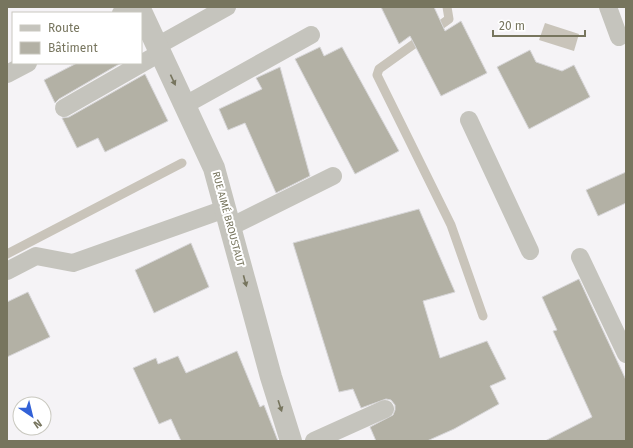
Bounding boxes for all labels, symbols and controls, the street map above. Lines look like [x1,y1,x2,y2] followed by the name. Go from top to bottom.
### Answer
[12,12,142,64] legend
[493,12,585,38] scale bar
[499,19,525,33] text: 20 m
[48,21,80,35] text: Route
[48,41,98,55] text: Bâtiment
[170,75,176,86] one-way arrow
[210,170,249,269] street label: RUE AIMÉ BROUSTAUT
[242,276,248,288] one-way arrow
[12,396,52,436] north arrow
[277,401,283,413] one-way arrow
[31,416,44,431] text: N

